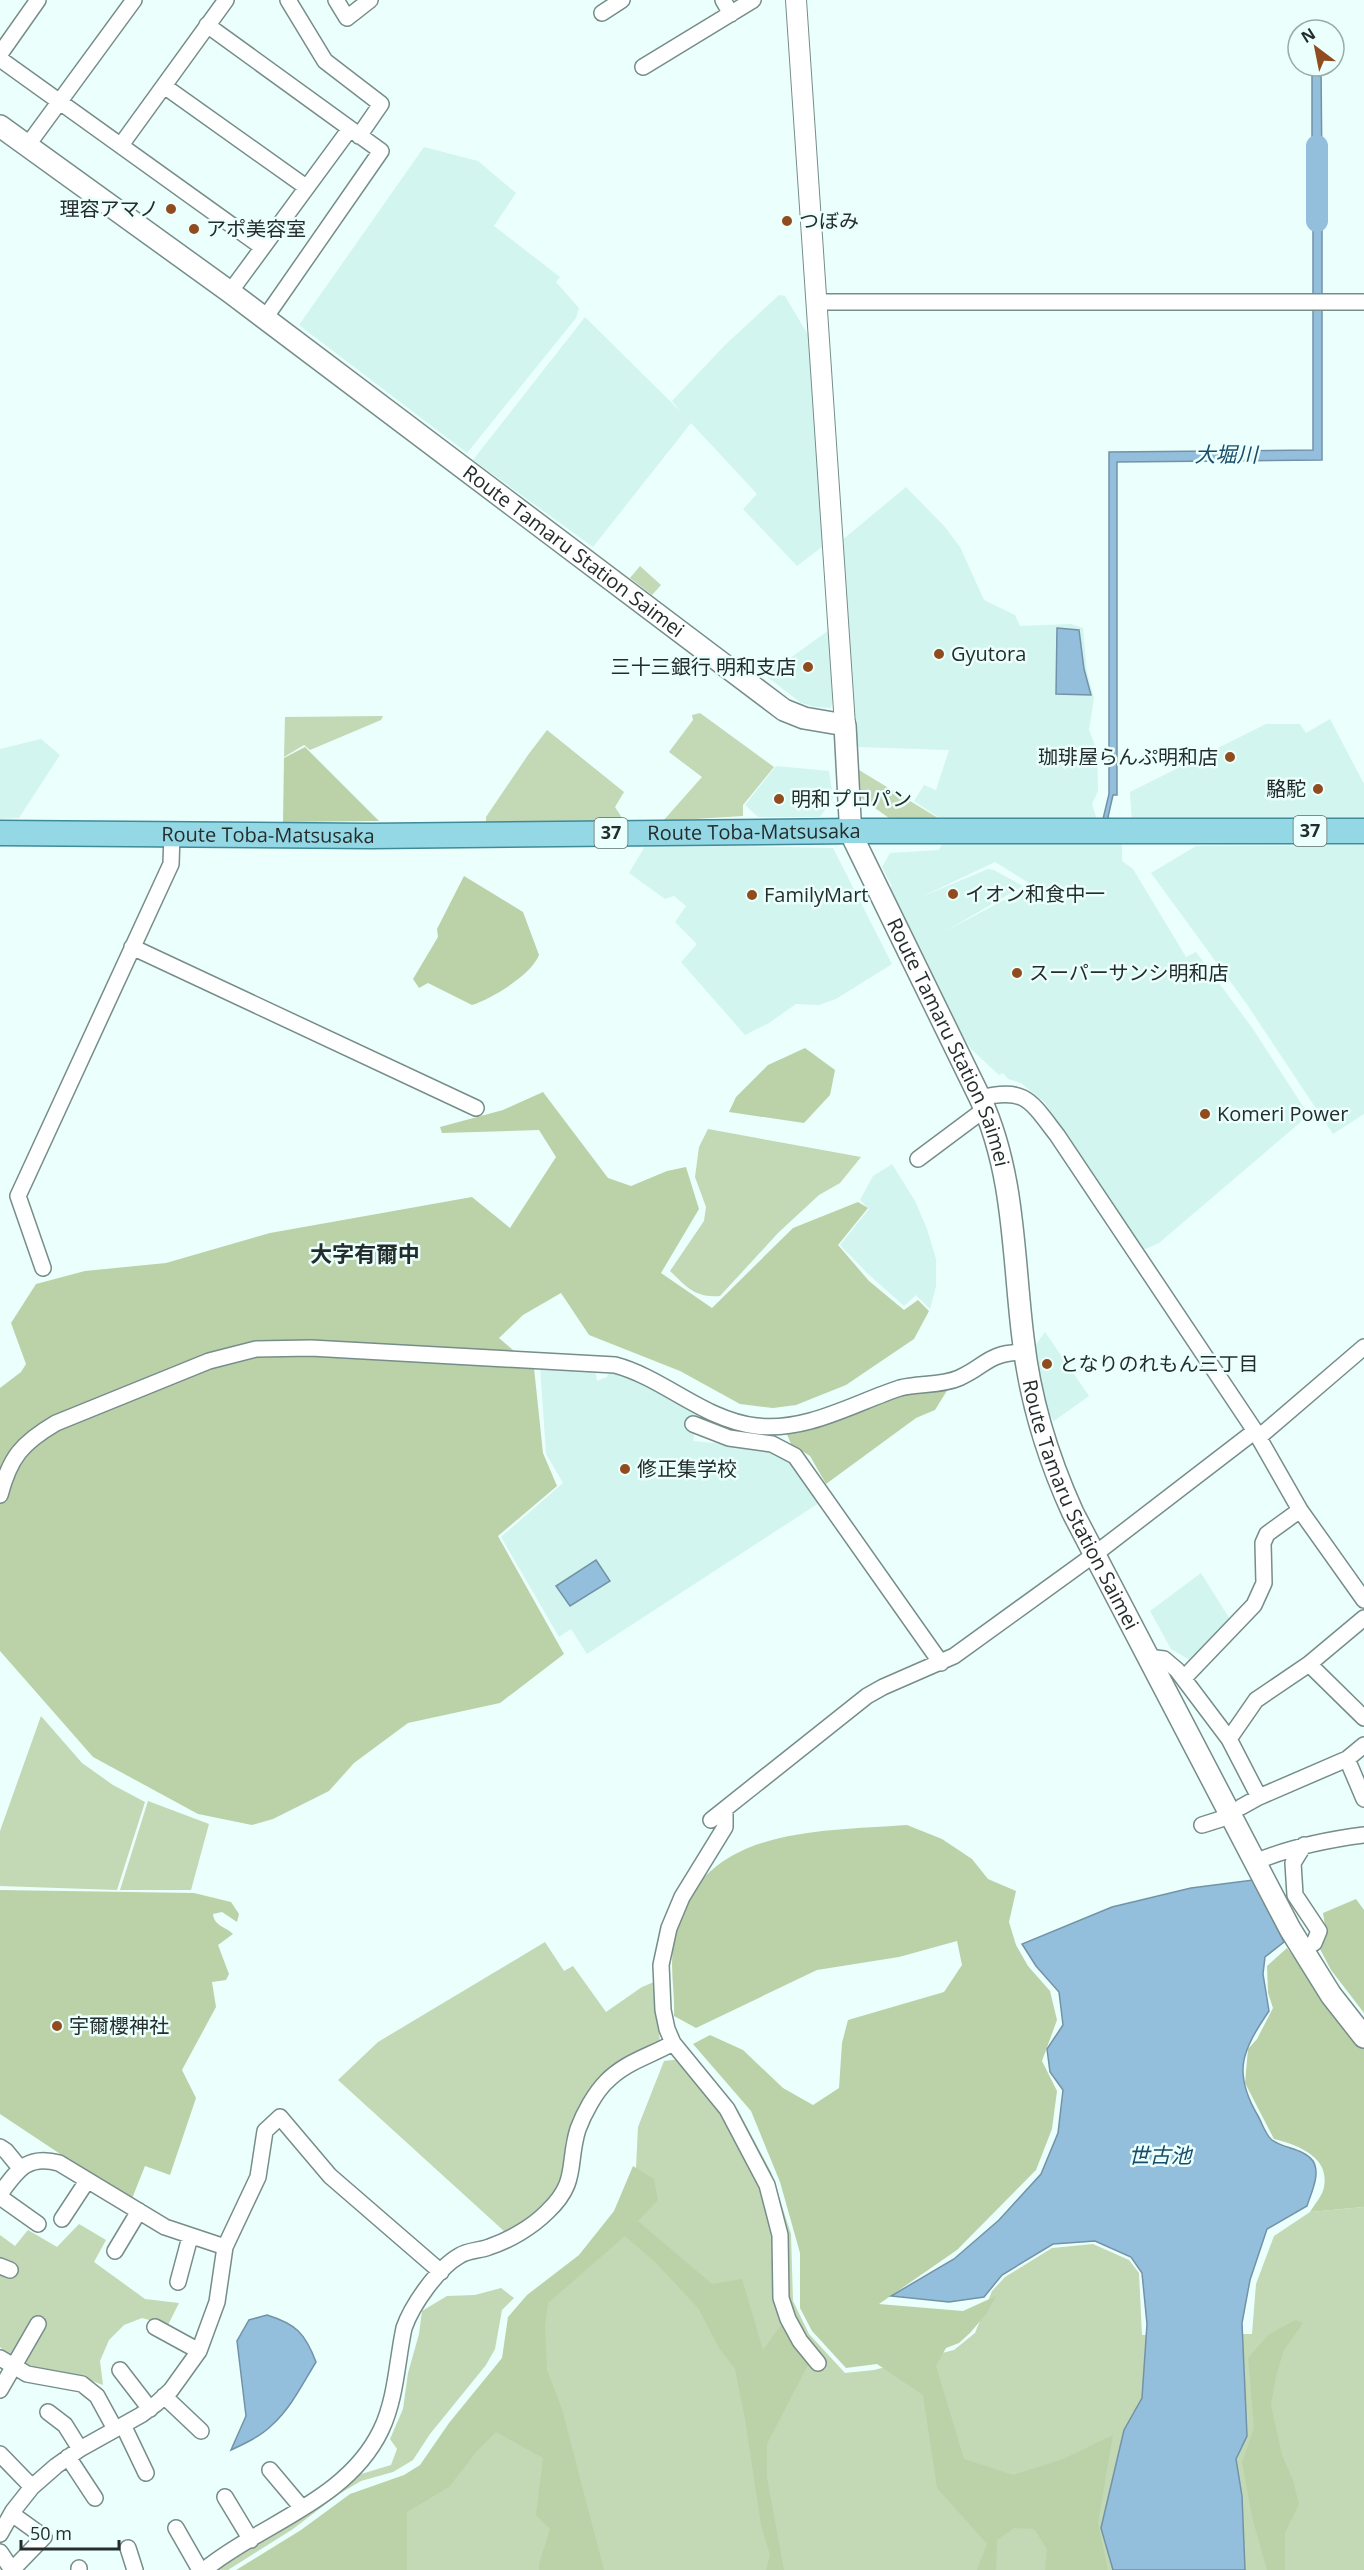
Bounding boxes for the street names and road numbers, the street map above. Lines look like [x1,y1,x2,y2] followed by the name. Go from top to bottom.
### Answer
[458,459,690,643] street label: Route Tamaru Station Saimei
[1294,816,1326,846] road number: 37
[647,817,861,846] street label: Route Toba-Matsusaka
[594,818,628,848] road number: 37
[161,820,375,849] street label: Route Toba-Matsusaka
[881,913,1016,1169] street label: Route Tamaru Station Saimei
[1017,1377,1146,1634] street label: Route Tamaru Station Saimei

